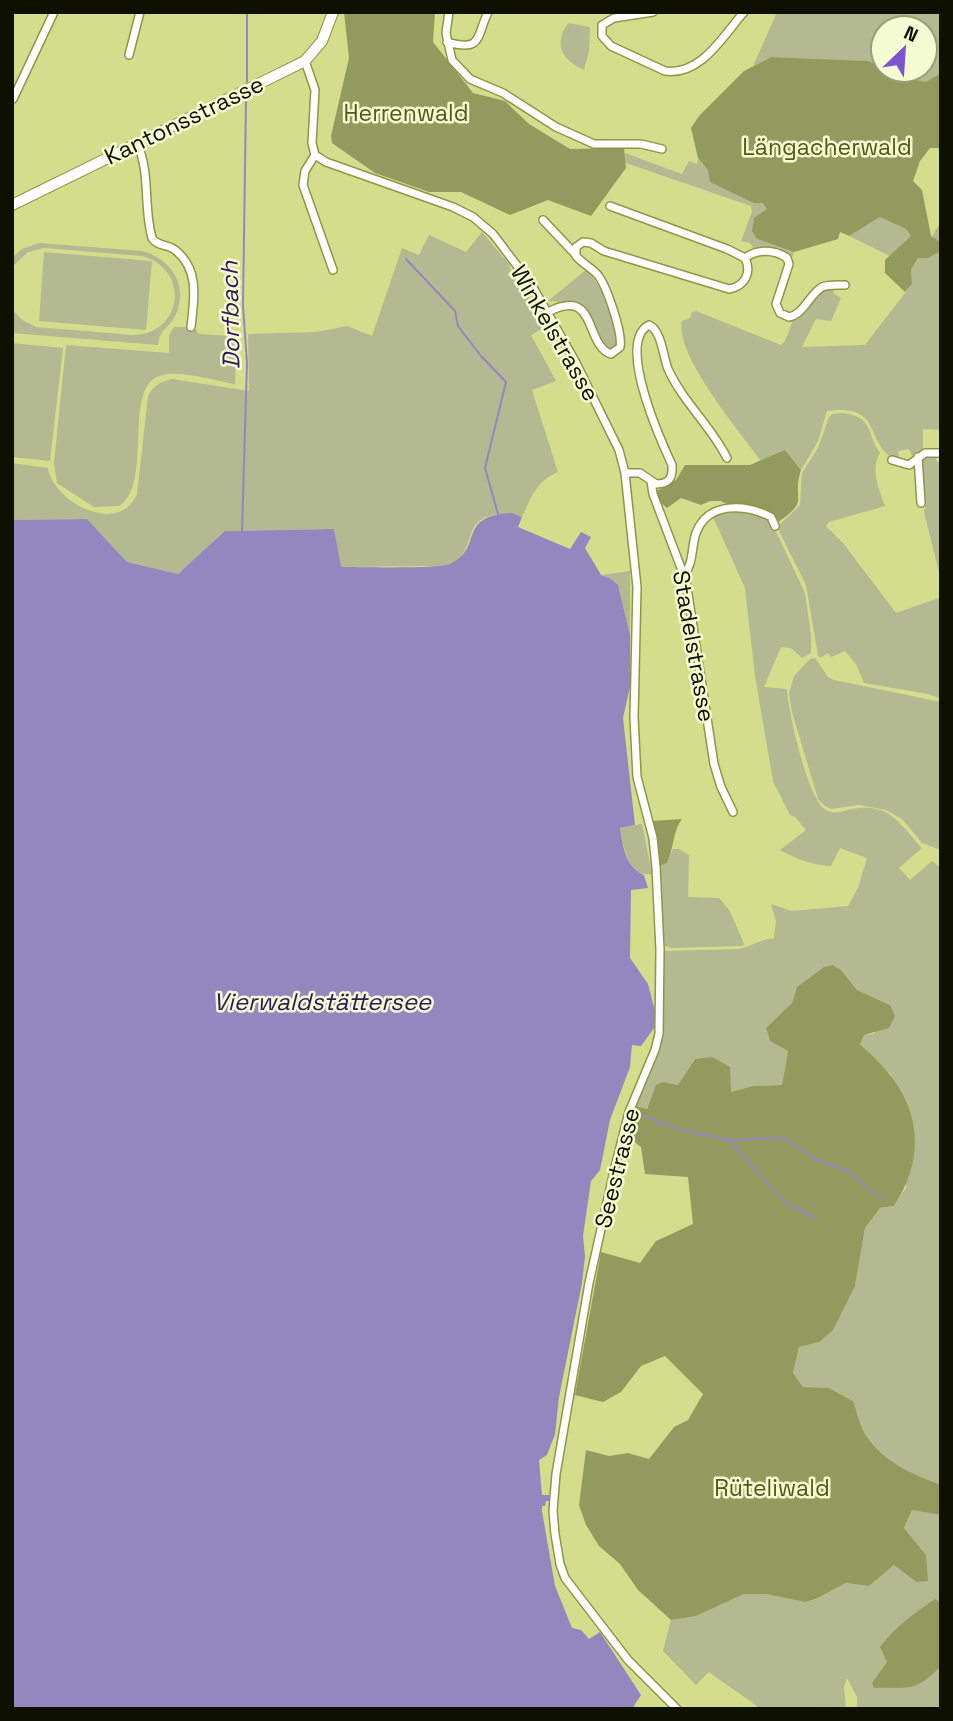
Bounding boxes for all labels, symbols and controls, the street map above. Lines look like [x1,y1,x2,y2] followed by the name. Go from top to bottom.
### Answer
[869,14,939,84] north arrow
[900,20,922,48] text: N
[100,69,268,171] street label: Kantonsstrasse
[343,98,469,128] park label: Herrenwald
[742,132,912,162] park label: Längacherwald
[214,259,246,369] water label: Dorfbach
[504,259,606,407] street label: Winkelstrasse
[666,568,722,724] street label: Stadelstrasse
[213,986,432,1017] water label: Vierwaldstättersee
[588,1105,646,1231] street label: Seestrasse
[714,1473,830,1503] park label: Rüteliwald

